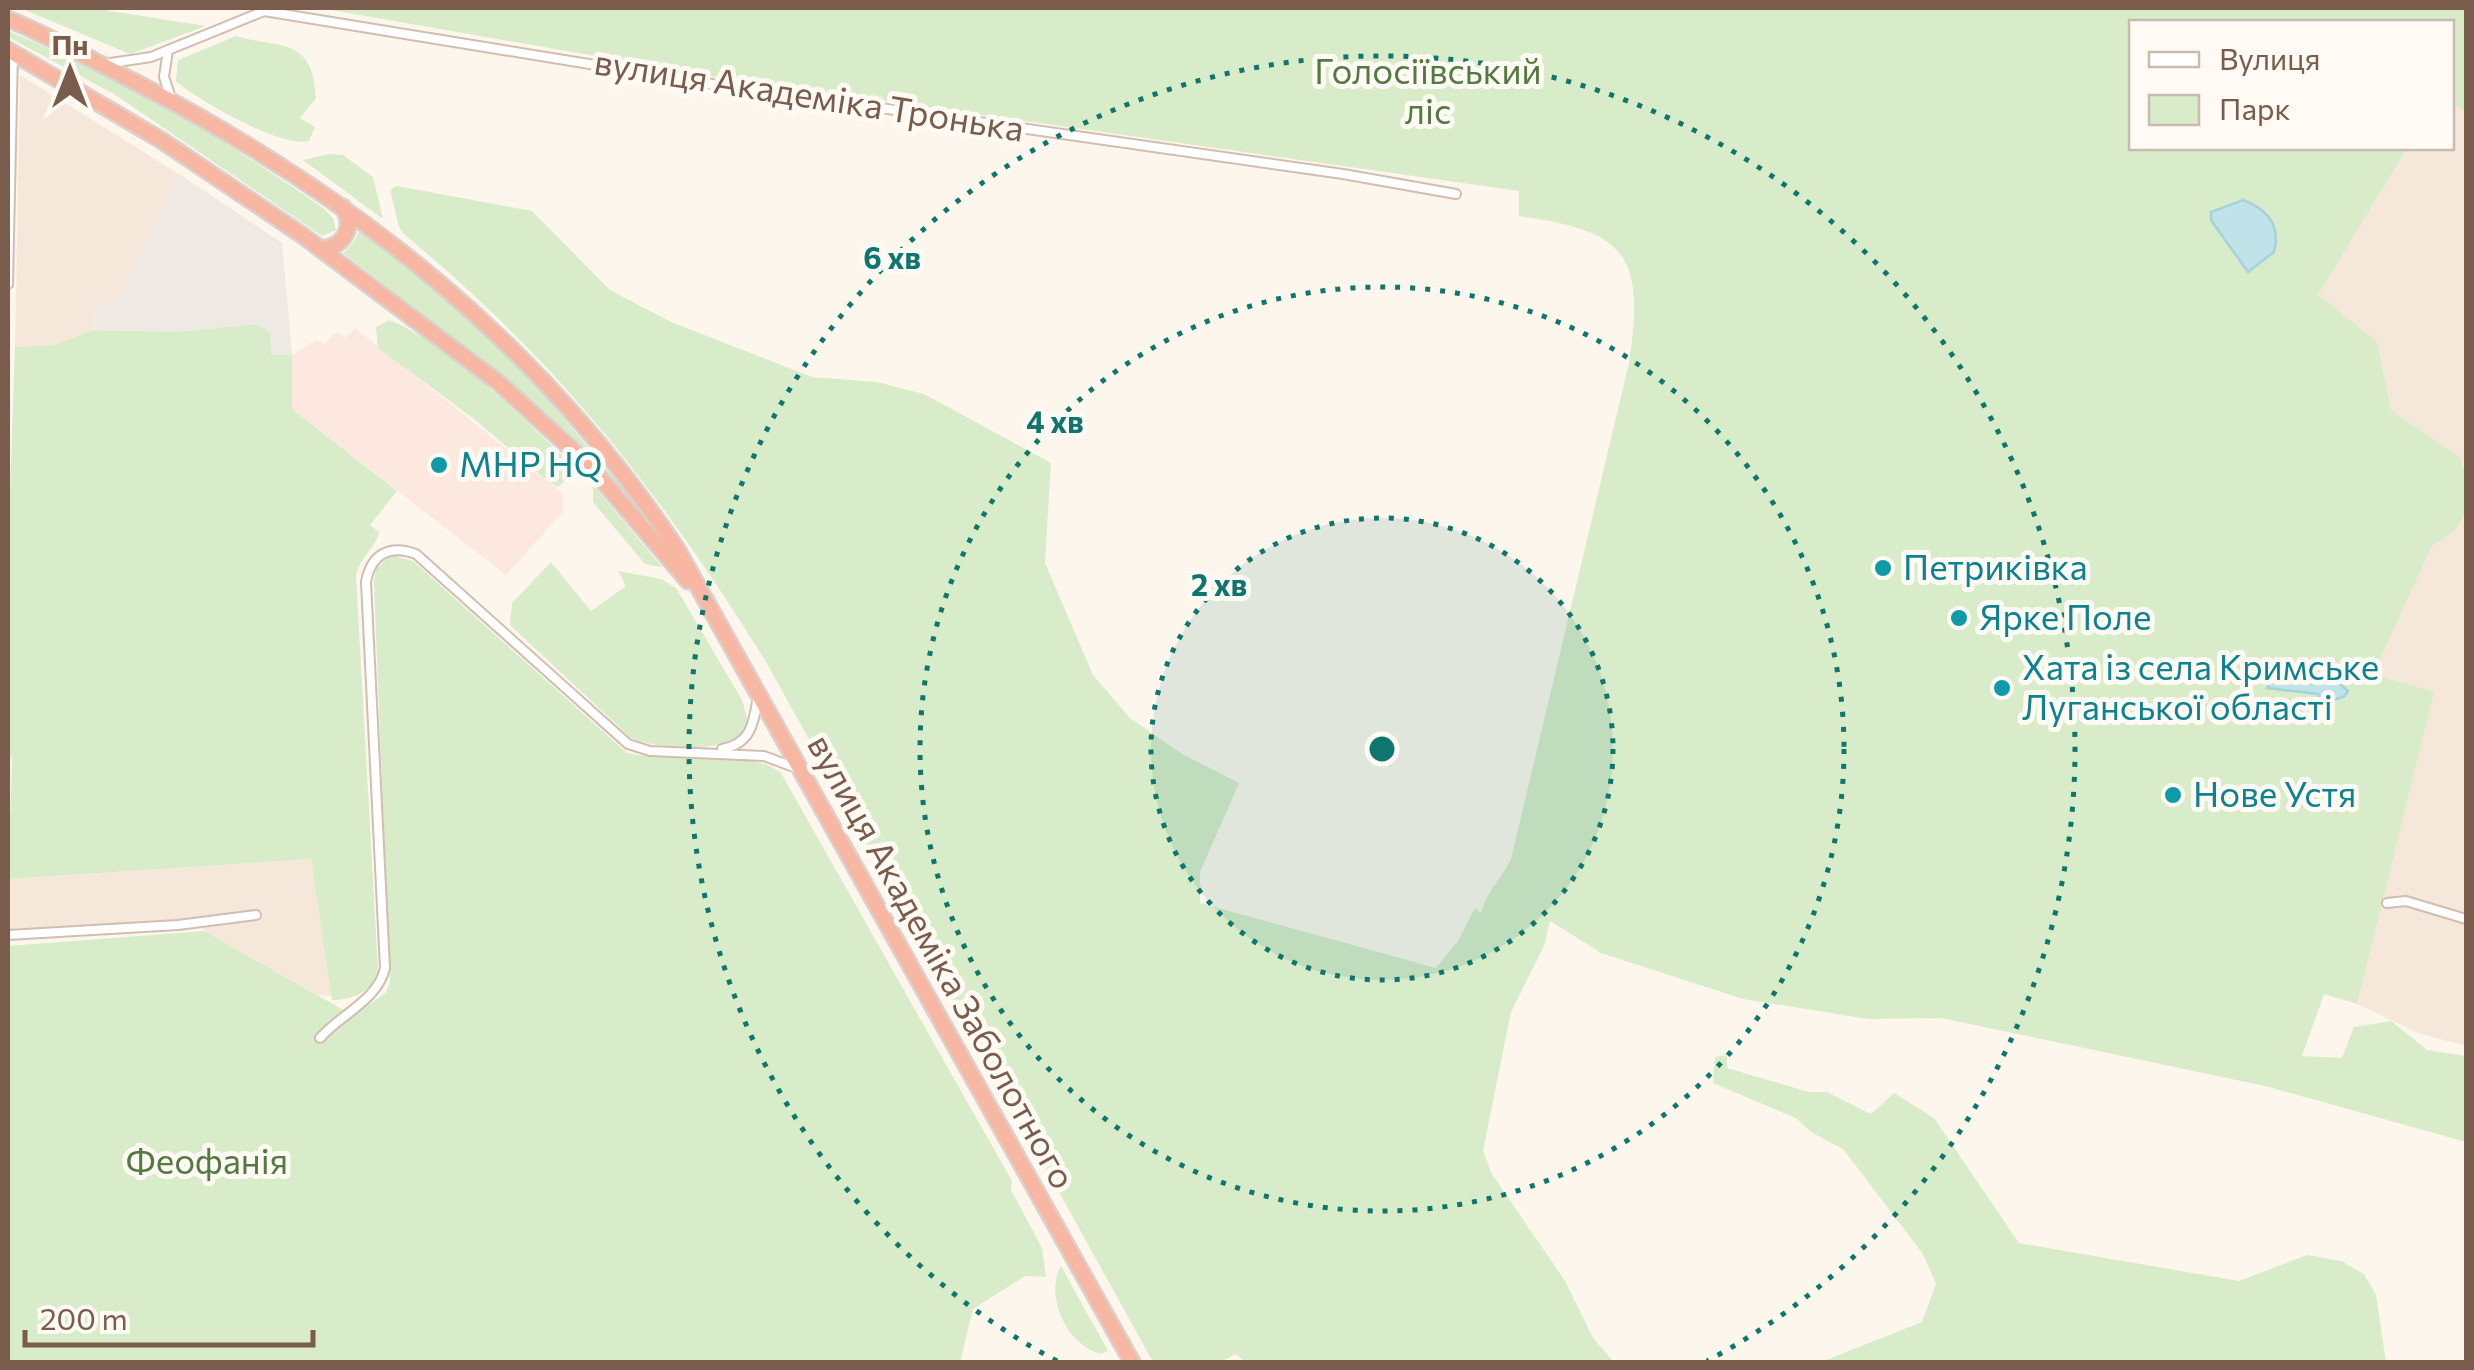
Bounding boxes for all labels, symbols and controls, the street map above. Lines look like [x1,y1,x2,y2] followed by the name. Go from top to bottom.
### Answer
[20,20,120,120] north arrow
[2129,20,2454,150] legend
[51,27,89,61] text: Пн
[592,38,1027,149] street label: вулиця Академіка Тронька
[2219,39,2321,76] text: Вулиця
[1314,48,1542,131] park label: Голосіївський ліс
[2219,89,2291,126] text: Парк
[863,238,921,275] text: 6 хв
[1026,402,1084,439] text: 4 хв
[459,441,602,484] place label: MHP HQ
[428,454,450,476] marker: MHP HQ
[1903,544,2088,587] place label: Петриківка
[1872,557,1894,579] marker: Петриківка
[1191,565,1247,602] text: 2 хв
[1979,594,2151,637] place label: Ярке Поле
[1948,607,1970,629] marker: Ярке Поле
[2022,644,2379,727] place label: Хата iз села Кримське Луганської області
[1991,677,2013,699] marker: Хата iз села Кримське Луганської області
[800,726,1086,1196] street label: вулиця Академіка Заболотного
[1364,731,1400,767] centre of rings
[2193,771,2356,814] place label: Нове Устя
[2162,784,2184,806] marker: Нове Устя
[126,1138,288,1181] park label: Феофанія
[25,1285,312,1347] scale bar
[40,1299,128,1336] text: 200 m

